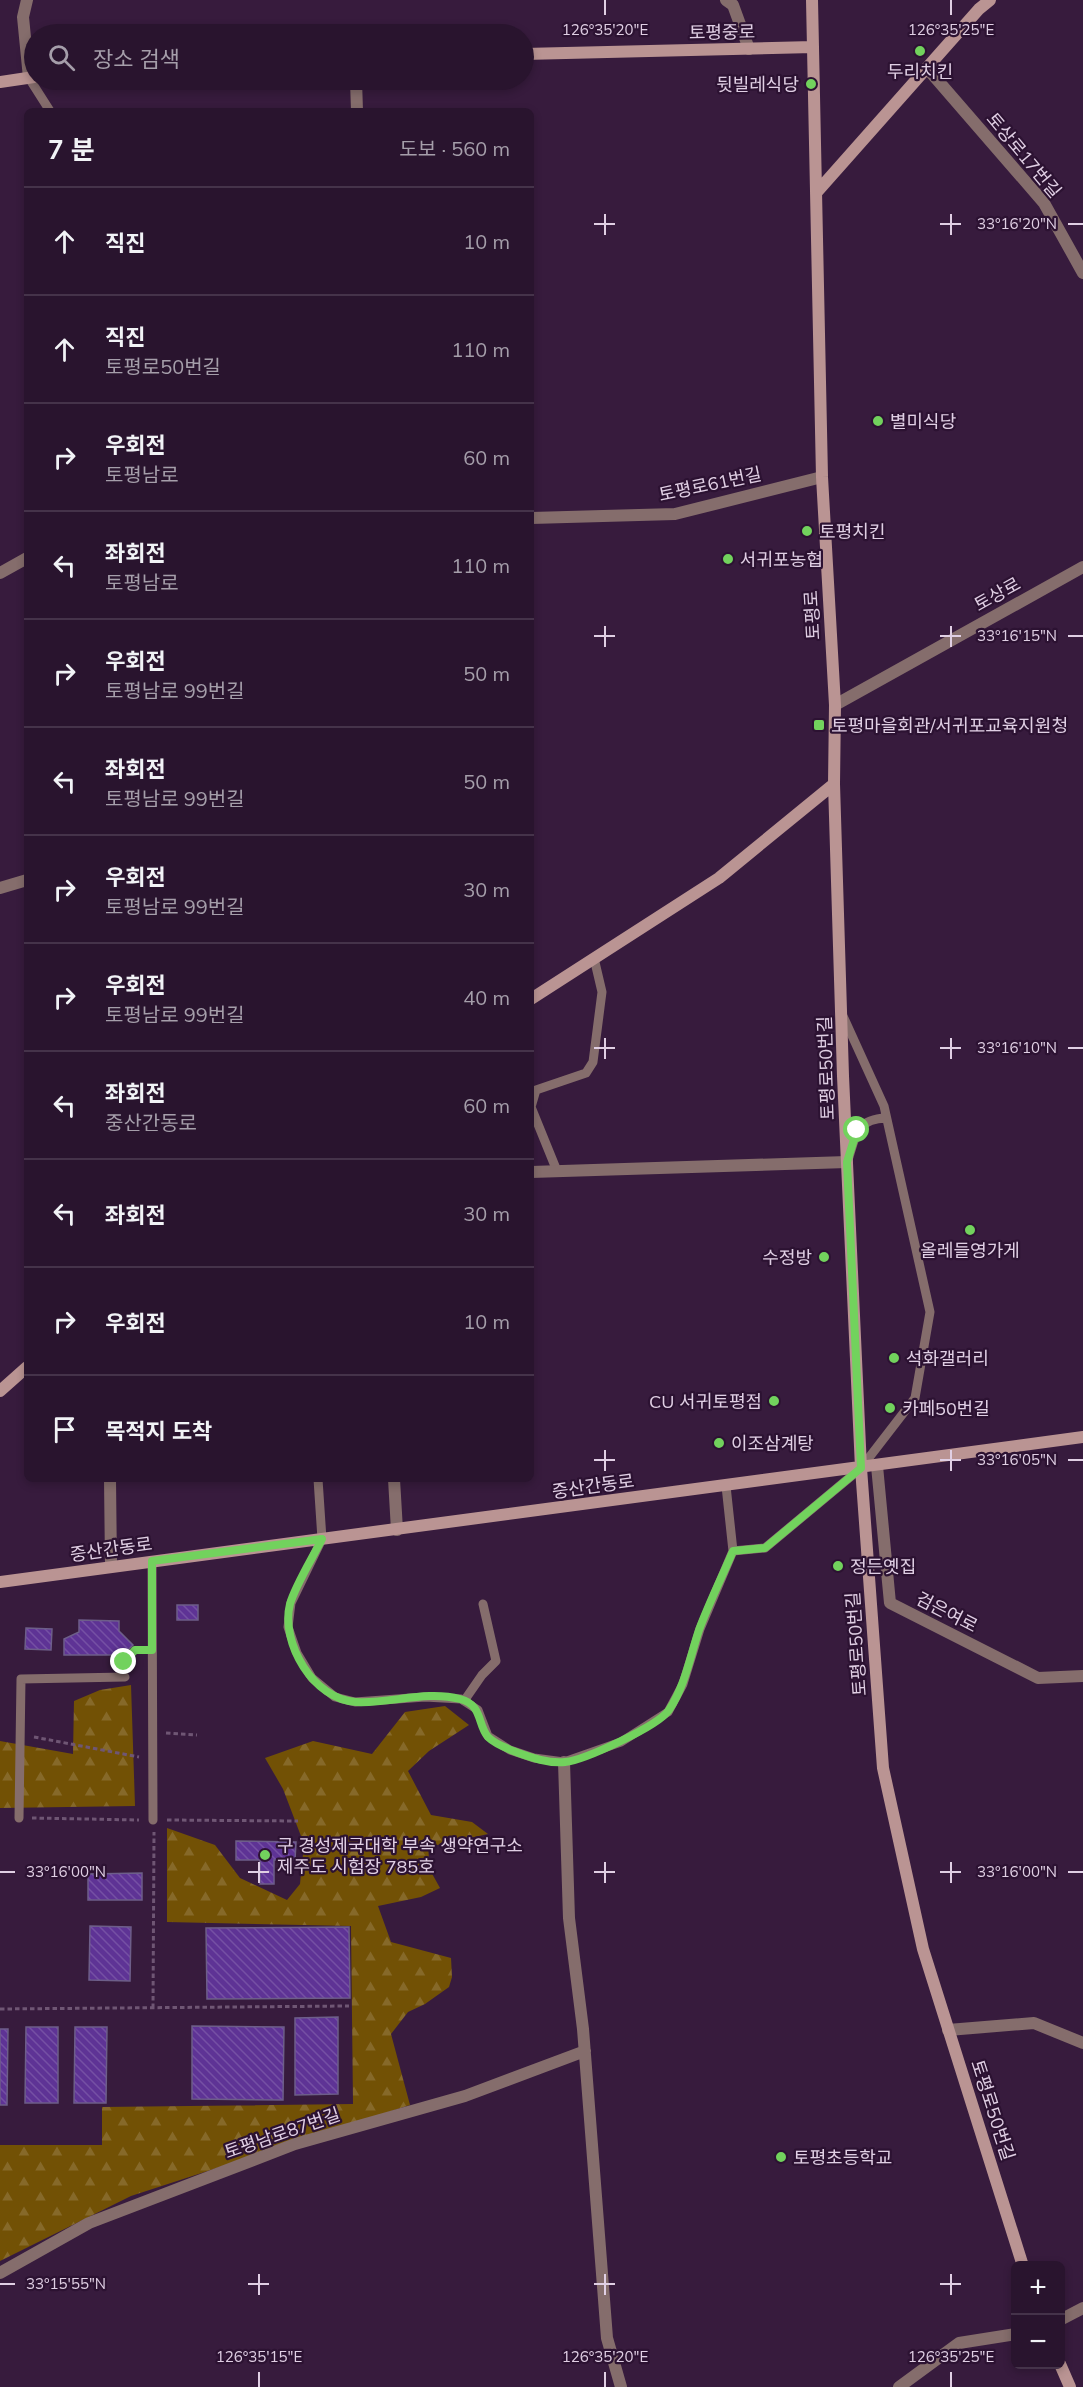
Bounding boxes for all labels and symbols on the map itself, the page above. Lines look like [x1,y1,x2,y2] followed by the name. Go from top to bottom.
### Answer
[562,20,648,39] text: 126°35'20"E
[689,20,755,44] street label: 토평중로
[908,20,994,39] text: 126°35'25"E
[913,44,927,58] marker: 두리치킨
[887,60,953,83] place label: 두리치킨
[716,73,799,96] place label: 뒷빌레식당
[804,77,818,91] marker: 뒷빌레식당
[982,108,1066,202] street label: 토상로17번길
[977,214,1057,233] text: 33°16'20"N
[890,410,956,433] place label: 별미식당
[871,414,885,428] marker: 별미식당
[657,462,763,506] street label: 토평로61번길
[819,520,885,543] place label: 토평치킨
[800,524,814,538] marker: 토평치킨
[740,548,823,571] place label: 서귀포농협
[721,552,735,566] marker: 서귀포농협
[970,572,1024,616] street label: 토상로
[799,590,825,640] street label: 토평로
[977,626,1057,645] text: 33°16'15"N
[831,714,1068,737] place label: 토평마을회관/서귀포교육지원청
[812,718,826,732] marker: 토평마을회관/서귀포교육지원청
[813,1015,839,1121] street label: 토평로50번길
[977,1038,1057,1057] text: 33°16'10"N
[843,1116,869,1142] route start
[963,1223,977,1237] marker: 올레들영가게
[920,1239,1020,1262] place label: 올레들영가게
[762,1246,812,1269] place label: 수정방
[817,1250,831,1264] marker: 수정방
[906,1347,989,1370] place label: 석화갤러리
[887,1351,901,1365] marker: 석화갤러리
[649,1390,762,1413] place label: CU 서귀토평점
[767,1394,781,1408] marker: CU 서귀토평점
[902,1397,990,1420] place label: 카페50번길
[883,1401,897,1415] marker: 카페50번길
[731,1432,814,1455] place label: 이조삼계탕
[712,1436,726,1450] marker: 이조삼계탕
[977,1450,1057,1469] text: 33°16'05"N
[550,1469,636,1503] street label: 중산간동로
[68,1532,154,1566] street label: 중산간동로
[850,1555,916,1578] place label: 정든옛집
[831,1559,845,1573] marker: 정든옛집
[912,1587,982,1637] street label: 검은여로
[841,1591,871,1697] street label: 토평로50번길
[110,1648,136,1674] route end
[277,1834,523,1878] place label: 구 경성제국대학 부속 생약연구소 제주도 시험장 785호
[258,1848,272,1862] marker: 구 경성제국대학 부속 생약연구소 제주도 시험장 785호
[26,1862,106,1881] text: 33°16'00"N
[977,1862,1057,1881] text: 33°16'00"N
[966,2057,1020,2163] street label: 토평로50번길
[221,2102,343,2164] street label: 토평남로87번길
[793,2146,892,2169] place label: 토평초등학교
[774,2150,788,2164] marker: 토평초등학교
[26,2274,106,2293] text: 33°15'55"N
[216,2347,302,2366] text: 126°35'15"E
[562,2347,648,2366] text: 126°35'20"E
[908,2347,994,2366] text: 126°35'25"E

